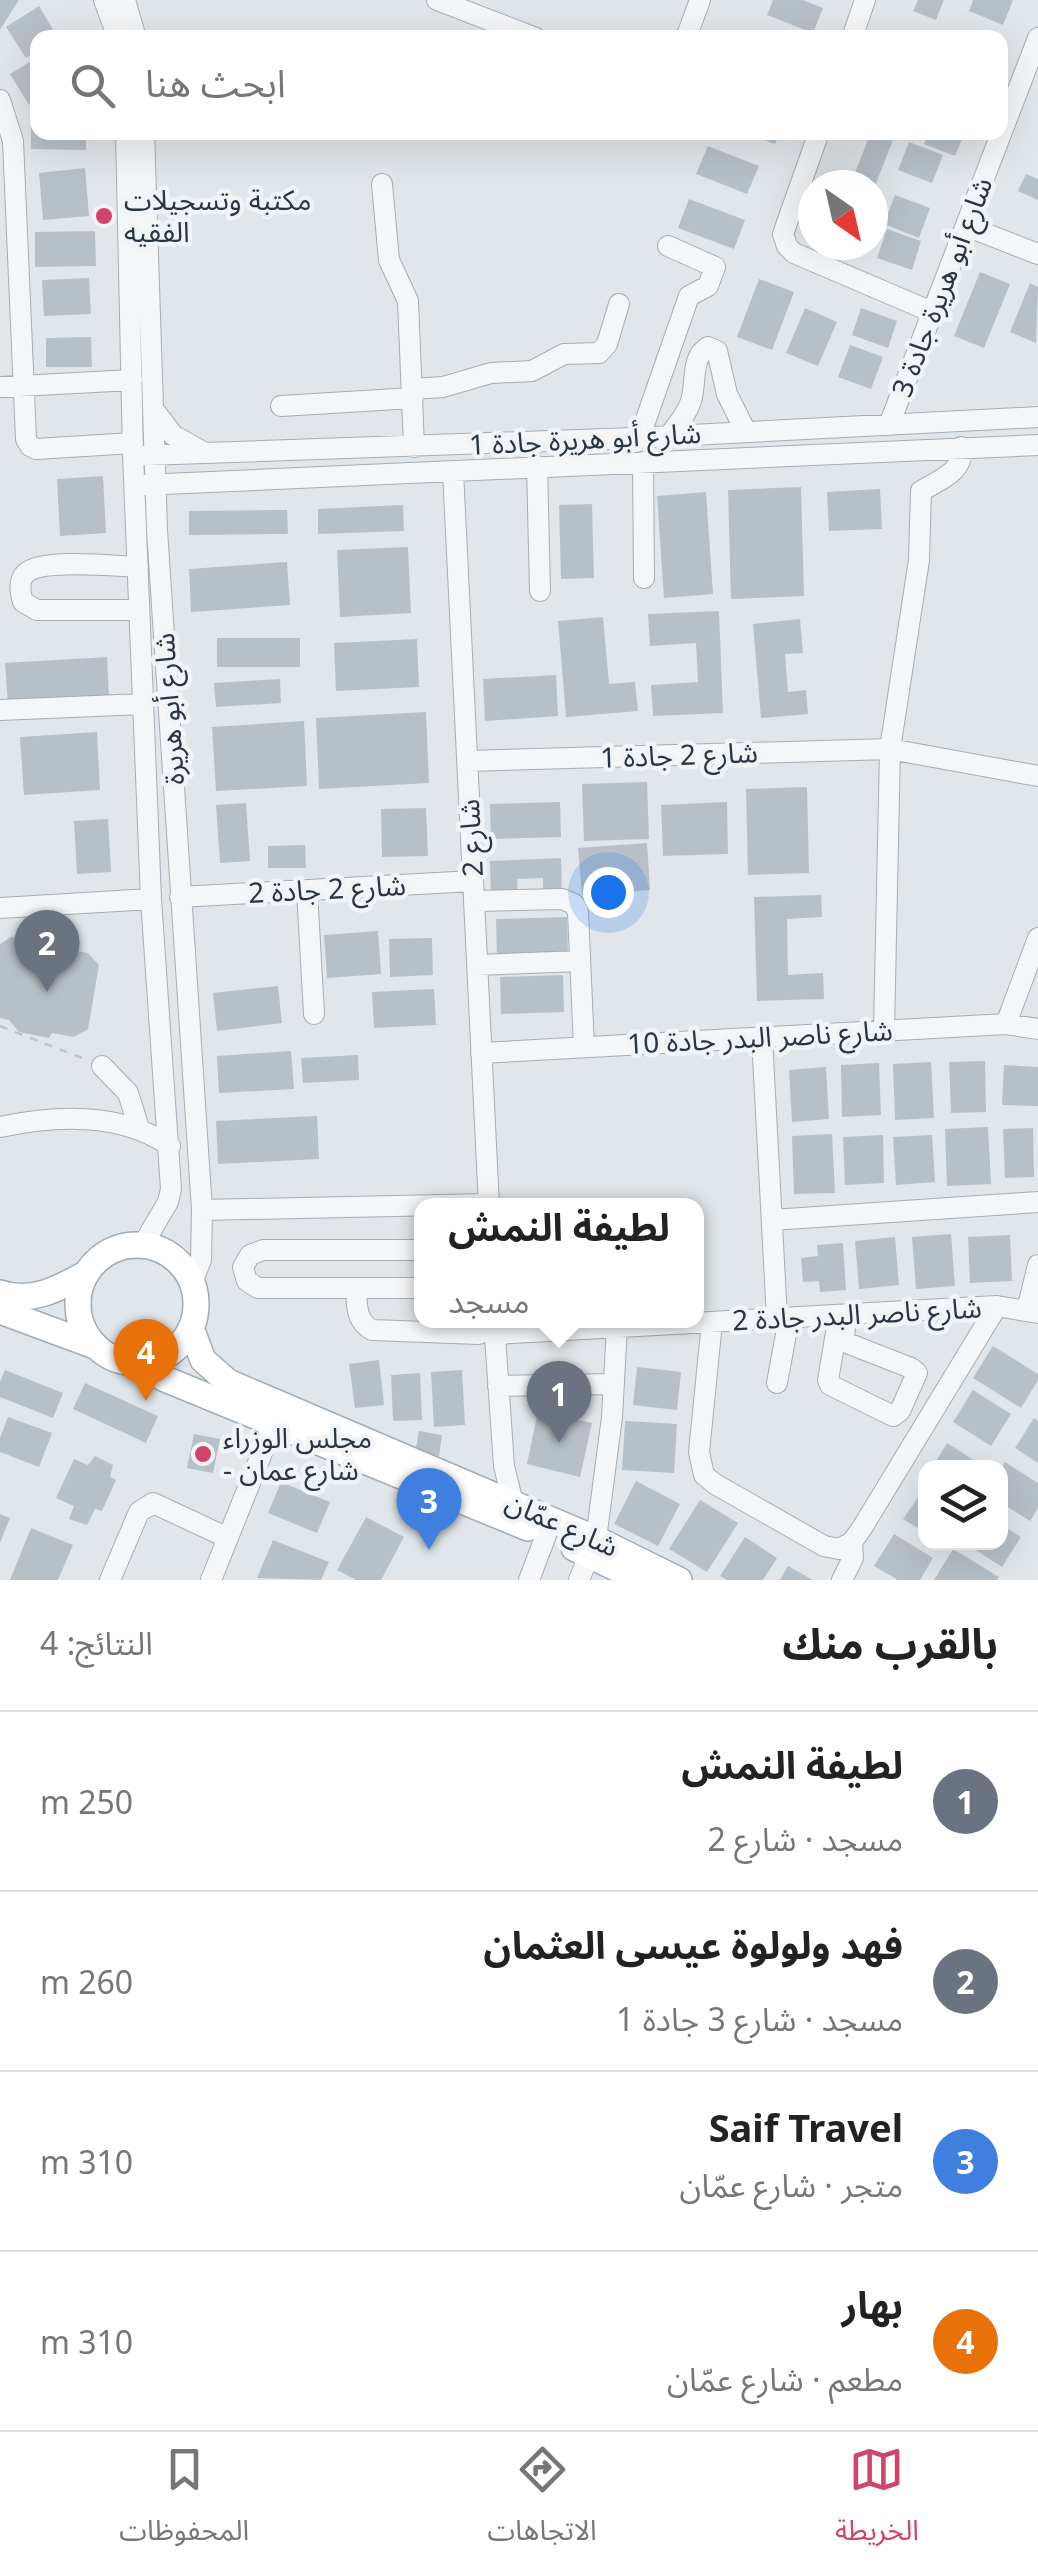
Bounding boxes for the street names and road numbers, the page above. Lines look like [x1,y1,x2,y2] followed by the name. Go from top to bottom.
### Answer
[882,171,1003,403] street label: شارع أبو هريرة جادة 3
[468,413,702,466] street label: شارع أبو هريرة جادة 1
[144,631,195,786] street label: شارع أبو هريرة
[599,732,759,779] street label: شارع 2 جادة 1
[449,798,494,878] street label: شارع 2
[247,865,407,914] street label: شارع 2 جادة 2
[626,1010,894,1065] street label: شارع ناصر البدر جادة 10
[731,1287,983,1342] street label: شارع ناصر البدر جادة 2
[499,1481,625,1567] street label: شارع عمّان

